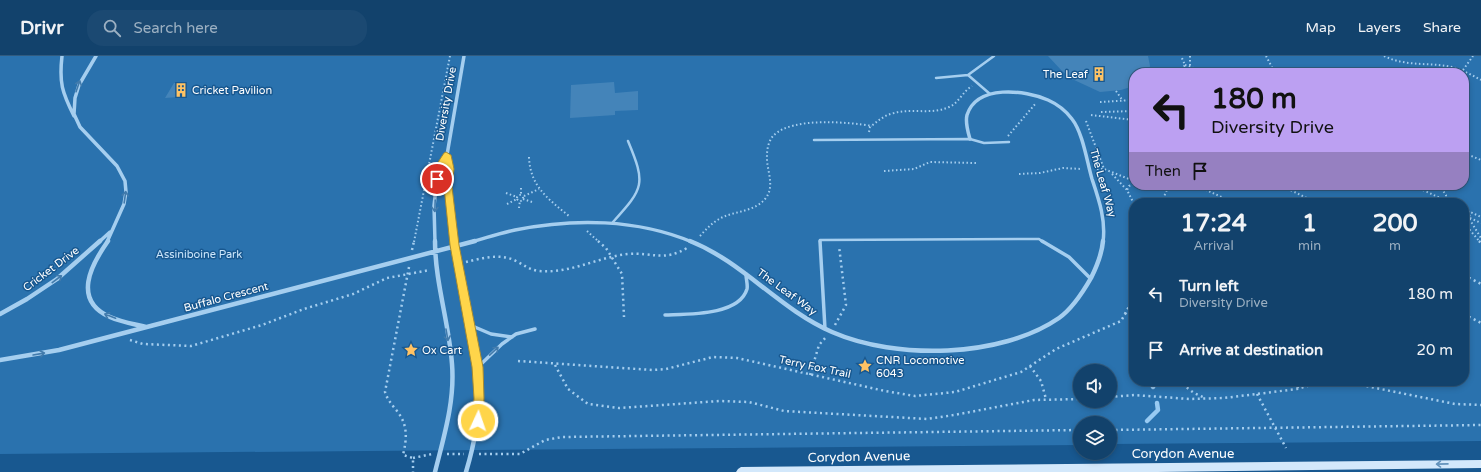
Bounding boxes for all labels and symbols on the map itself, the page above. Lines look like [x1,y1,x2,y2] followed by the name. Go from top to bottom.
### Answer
[433,66,459,142] street label: Diversity Drive
[1091,66,1107,82] building icon: The Leaf
[1043,68,1089,81] place label: The Leaf
[75,80,83,92] one-way arrow
[173,82,189,98] building icon: Cricket Pavilion
[192,84,272,97] place label: Cricket Pavilion
[1087,147,1119,219] street label: The Leaf Way
[420,162,454,196] pin
[121,191,129,204] one-way arrow
[431,199,439,212] one-way arrow
[20,244,82,294] street label: Cricket Drive
[156,248,242,261] park label: Assiniboine Park
[755,266,820,318] street label: The Leaf Way
[51,275,62,283] one-way arrow
[182,279,270,315] street label: Buffalo Crescent
[104,312,116,320] one-way arrow
[443,328,451,341] one-way arrow
[403,342,419,358] place icon: Ox Cart
[422,344,462,357] place label: Ox Cart
[489,346,499,355] one-way arrow
[32,350,45,358] one-way arrow
[778,353,852,381] street label: Terry Fox Trail
[876,354,964,380] place label: CNR Locomotive 6043
[857,358,873,374] place icon: CNR Locomotive 6043
[457,400,499,442] position arrow
[1132,446,1234,462] street label: Corydon Avenue
[808,448,910,466] street label: Corydon Avenue
[1436,460,1449,468] one-way arrow

